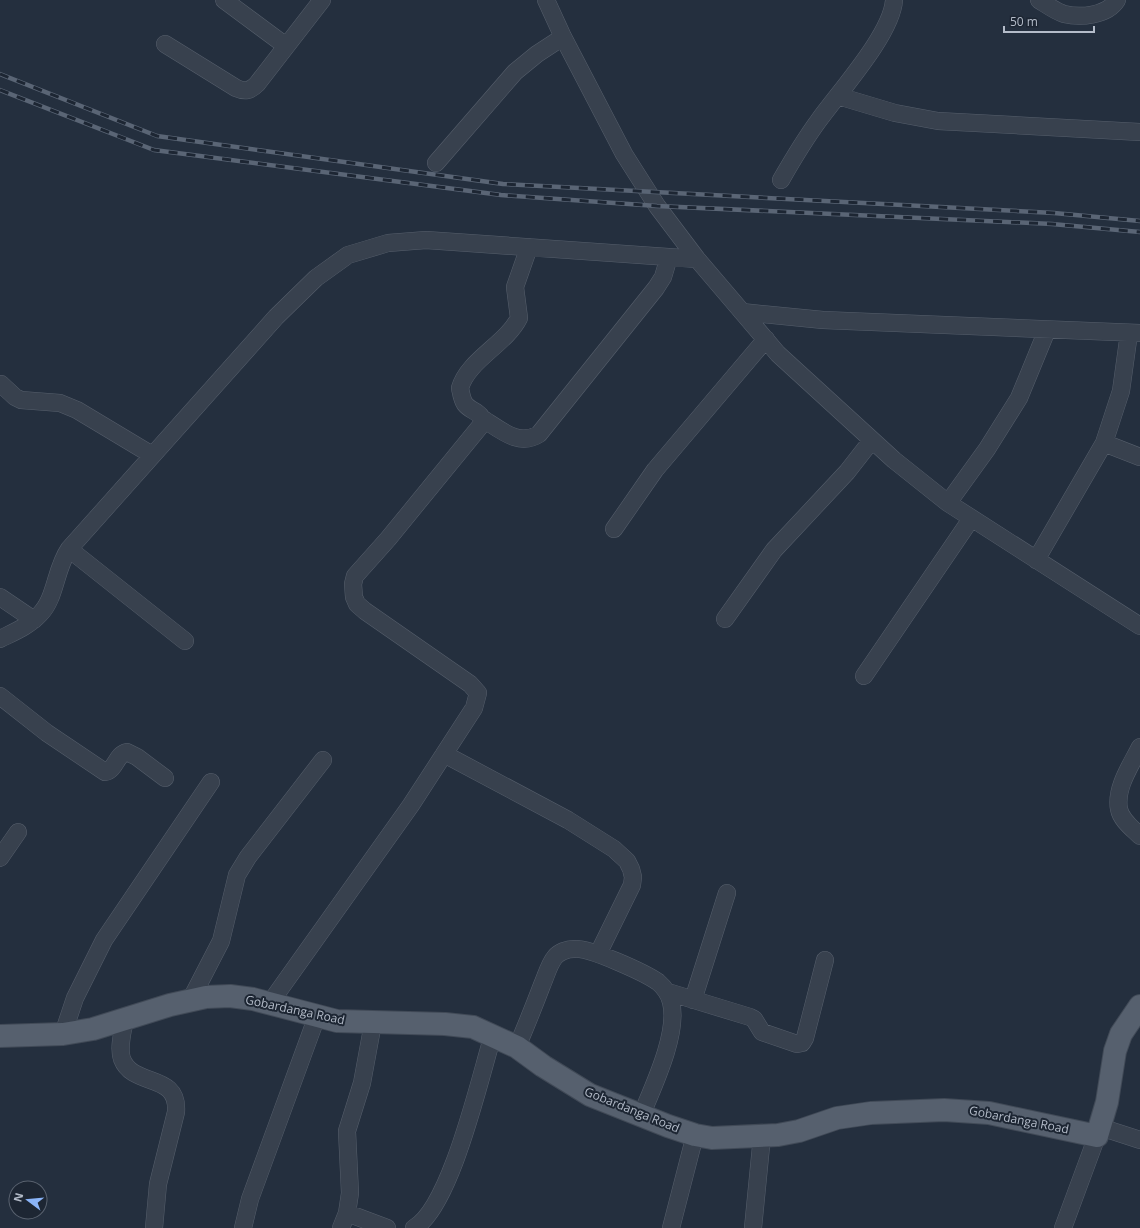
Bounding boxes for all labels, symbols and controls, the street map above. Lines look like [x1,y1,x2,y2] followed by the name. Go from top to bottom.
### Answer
[1004,8,1094,34] scale bar
[1010,13,1038,30] text: 50 m
[244,991,346,1028] street label: Gobardanga Road
[582,1083,682,1136] street label: Gobardanga Road
[968,1102,1070,1138] street label: Gobardanga Road
[8,1180,48,1220] north arrow
[9,1191,26,1203] text: N

